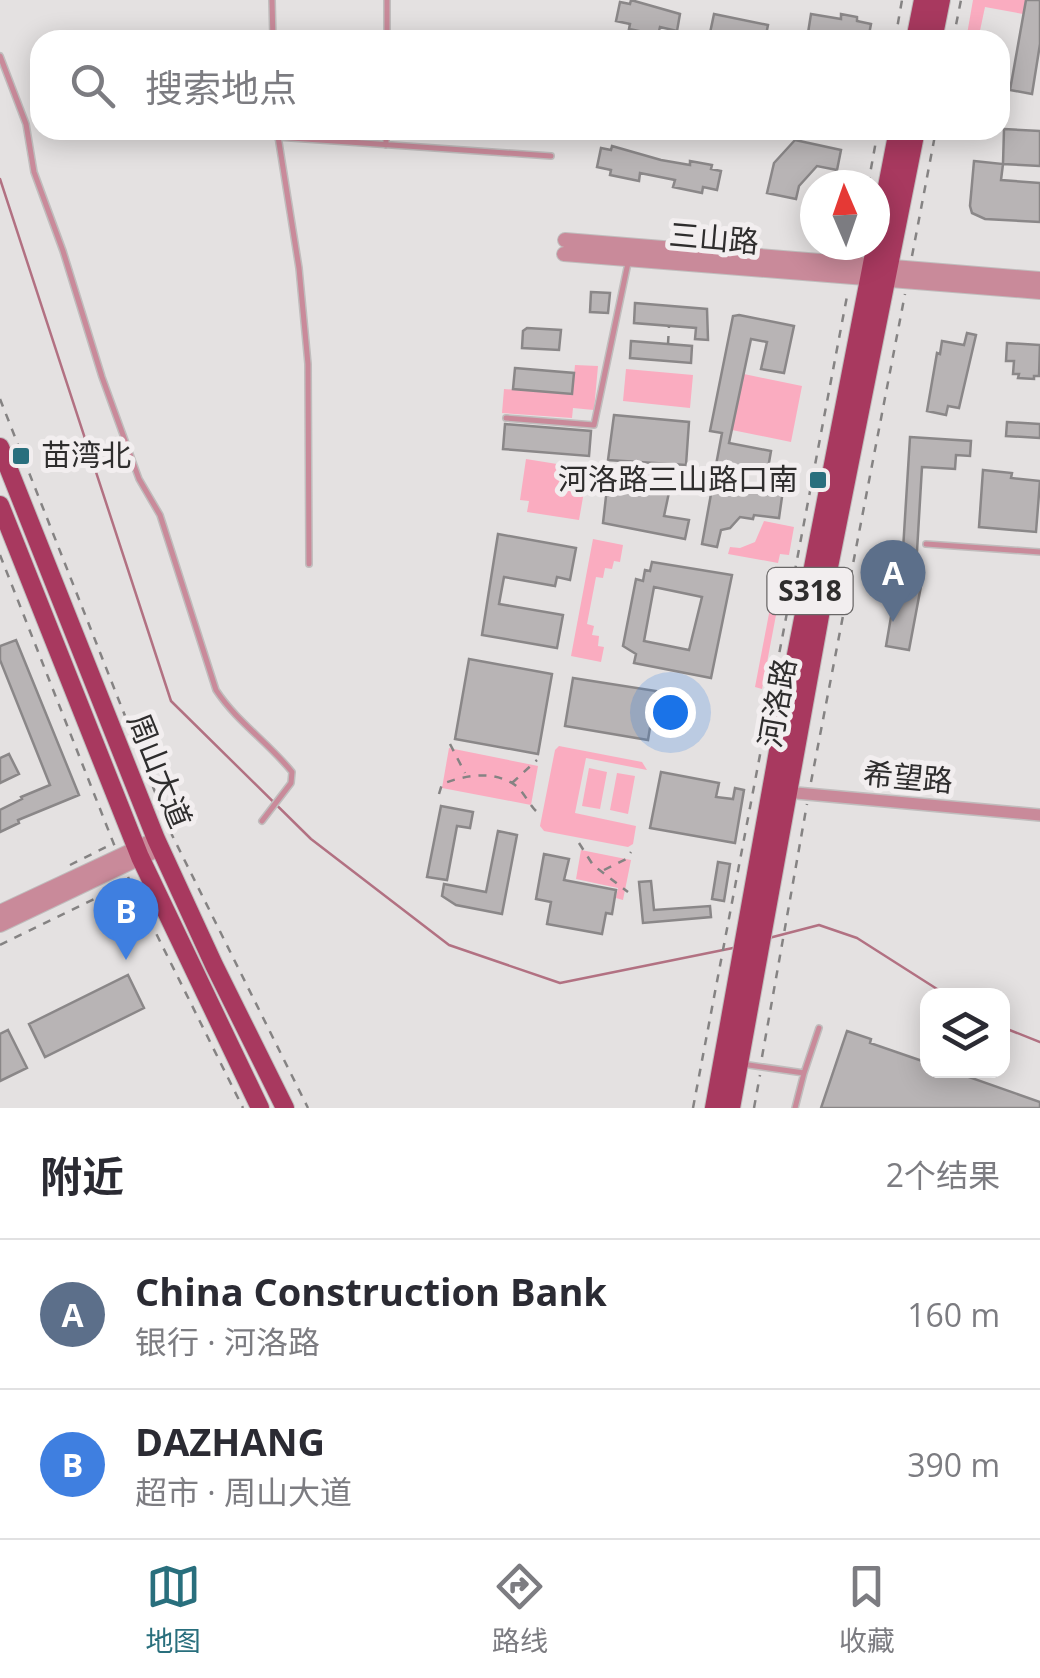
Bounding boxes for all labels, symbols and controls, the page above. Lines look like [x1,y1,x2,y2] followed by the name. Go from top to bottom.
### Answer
[30,30,1010,140] search box
[65,58,120,113] icon: search
[145,61,297,113] text: 搜索地点
[800,170,890,260] north arrow
[668,213,761,262] street label: 三山路
[41,434,131,475] place label: 苗湾北
[10,445,32,467] marker: 苗湾北
[558,458,798,499] place label: 河洛路三山路口南
[807,469,829,491] marker: 河洛路三山路口南
[860,540,926,622] pin: A
[768,568,852,614] road number: S318
[749,655,805,751] street label: 河洛路
[645,687,696,738] your location
[119,707,202,834] street label: 周山大道
[862,752,955,801] street label: 希望路
[94,878,158,960] pin: B
[920,988,1010,1078] map controls
[920,988,1010,1078] button: layers
[40,1147,124,1204] text: 附近
[886,1153,1000,1196] text: 2个结果
[135,1265,607,1317] text: China Construction Bank
[61,1293,84,1336] text: A
[907,1293,1000,1336] text: 160 m
[135,1320,320,1363] text: 银行 · 河洛路
[135,1415,325,1467] text: DAZHANG
[62,1443,83,1486] text: B
[907,1443,1000,1486] text: 390 m
[135,1470,352,1513] text: 超市 · 周山大道
[145,1559,201,1659] tab: 地图
[492,1559,548,1659] tab: 路线
[839,1559,895,1659] tab: 收藏

